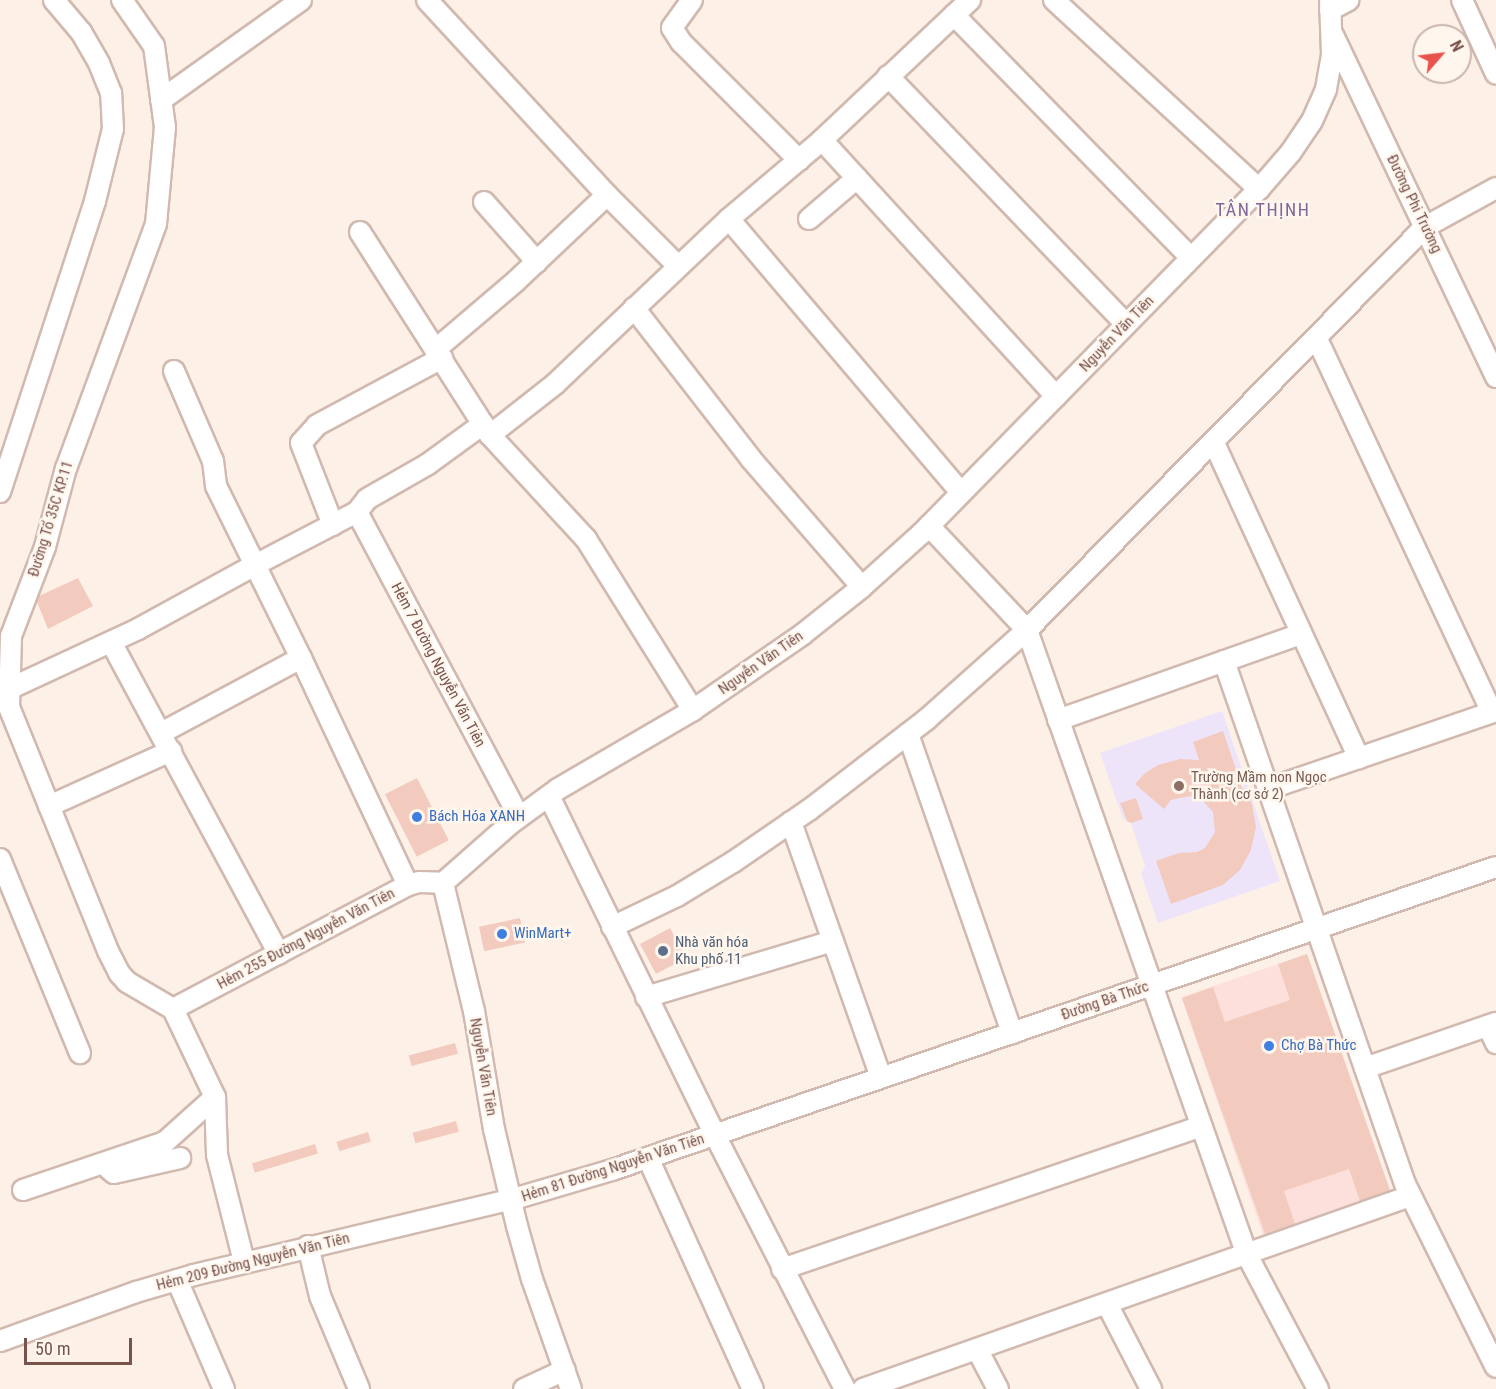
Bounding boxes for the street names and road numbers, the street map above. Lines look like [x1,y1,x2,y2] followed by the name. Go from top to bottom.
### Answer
[1382,152,1446,256] street label: Đường Phi Trường
[1076,292,1158,376] street label: Nguyễn Văn Tiên
[25,459,77,579] street label: Đường Tổ 35C KP.11
[387,580,489,750] street label: Hẻm 7 Đường Nguyễn Văn Tiên
[715,627,807,699] street label: Nguyễn Văn Tiên
[214,884,398,994] street label: Hẻm 255 Đường Nguyễn Văn Tiên
[1059,978,1151,1024] street label: Đường Bà Thức
[466,1017,500,1117] street label: Nguyễn Văn Tiên
[519,1130,707,1206] street label: Hẻm 81 Đường Nguyễn Văn Tiên
[154,1229,352,1295] street label: Hẻm 209 Đường Nguyễn Văn Tiên

